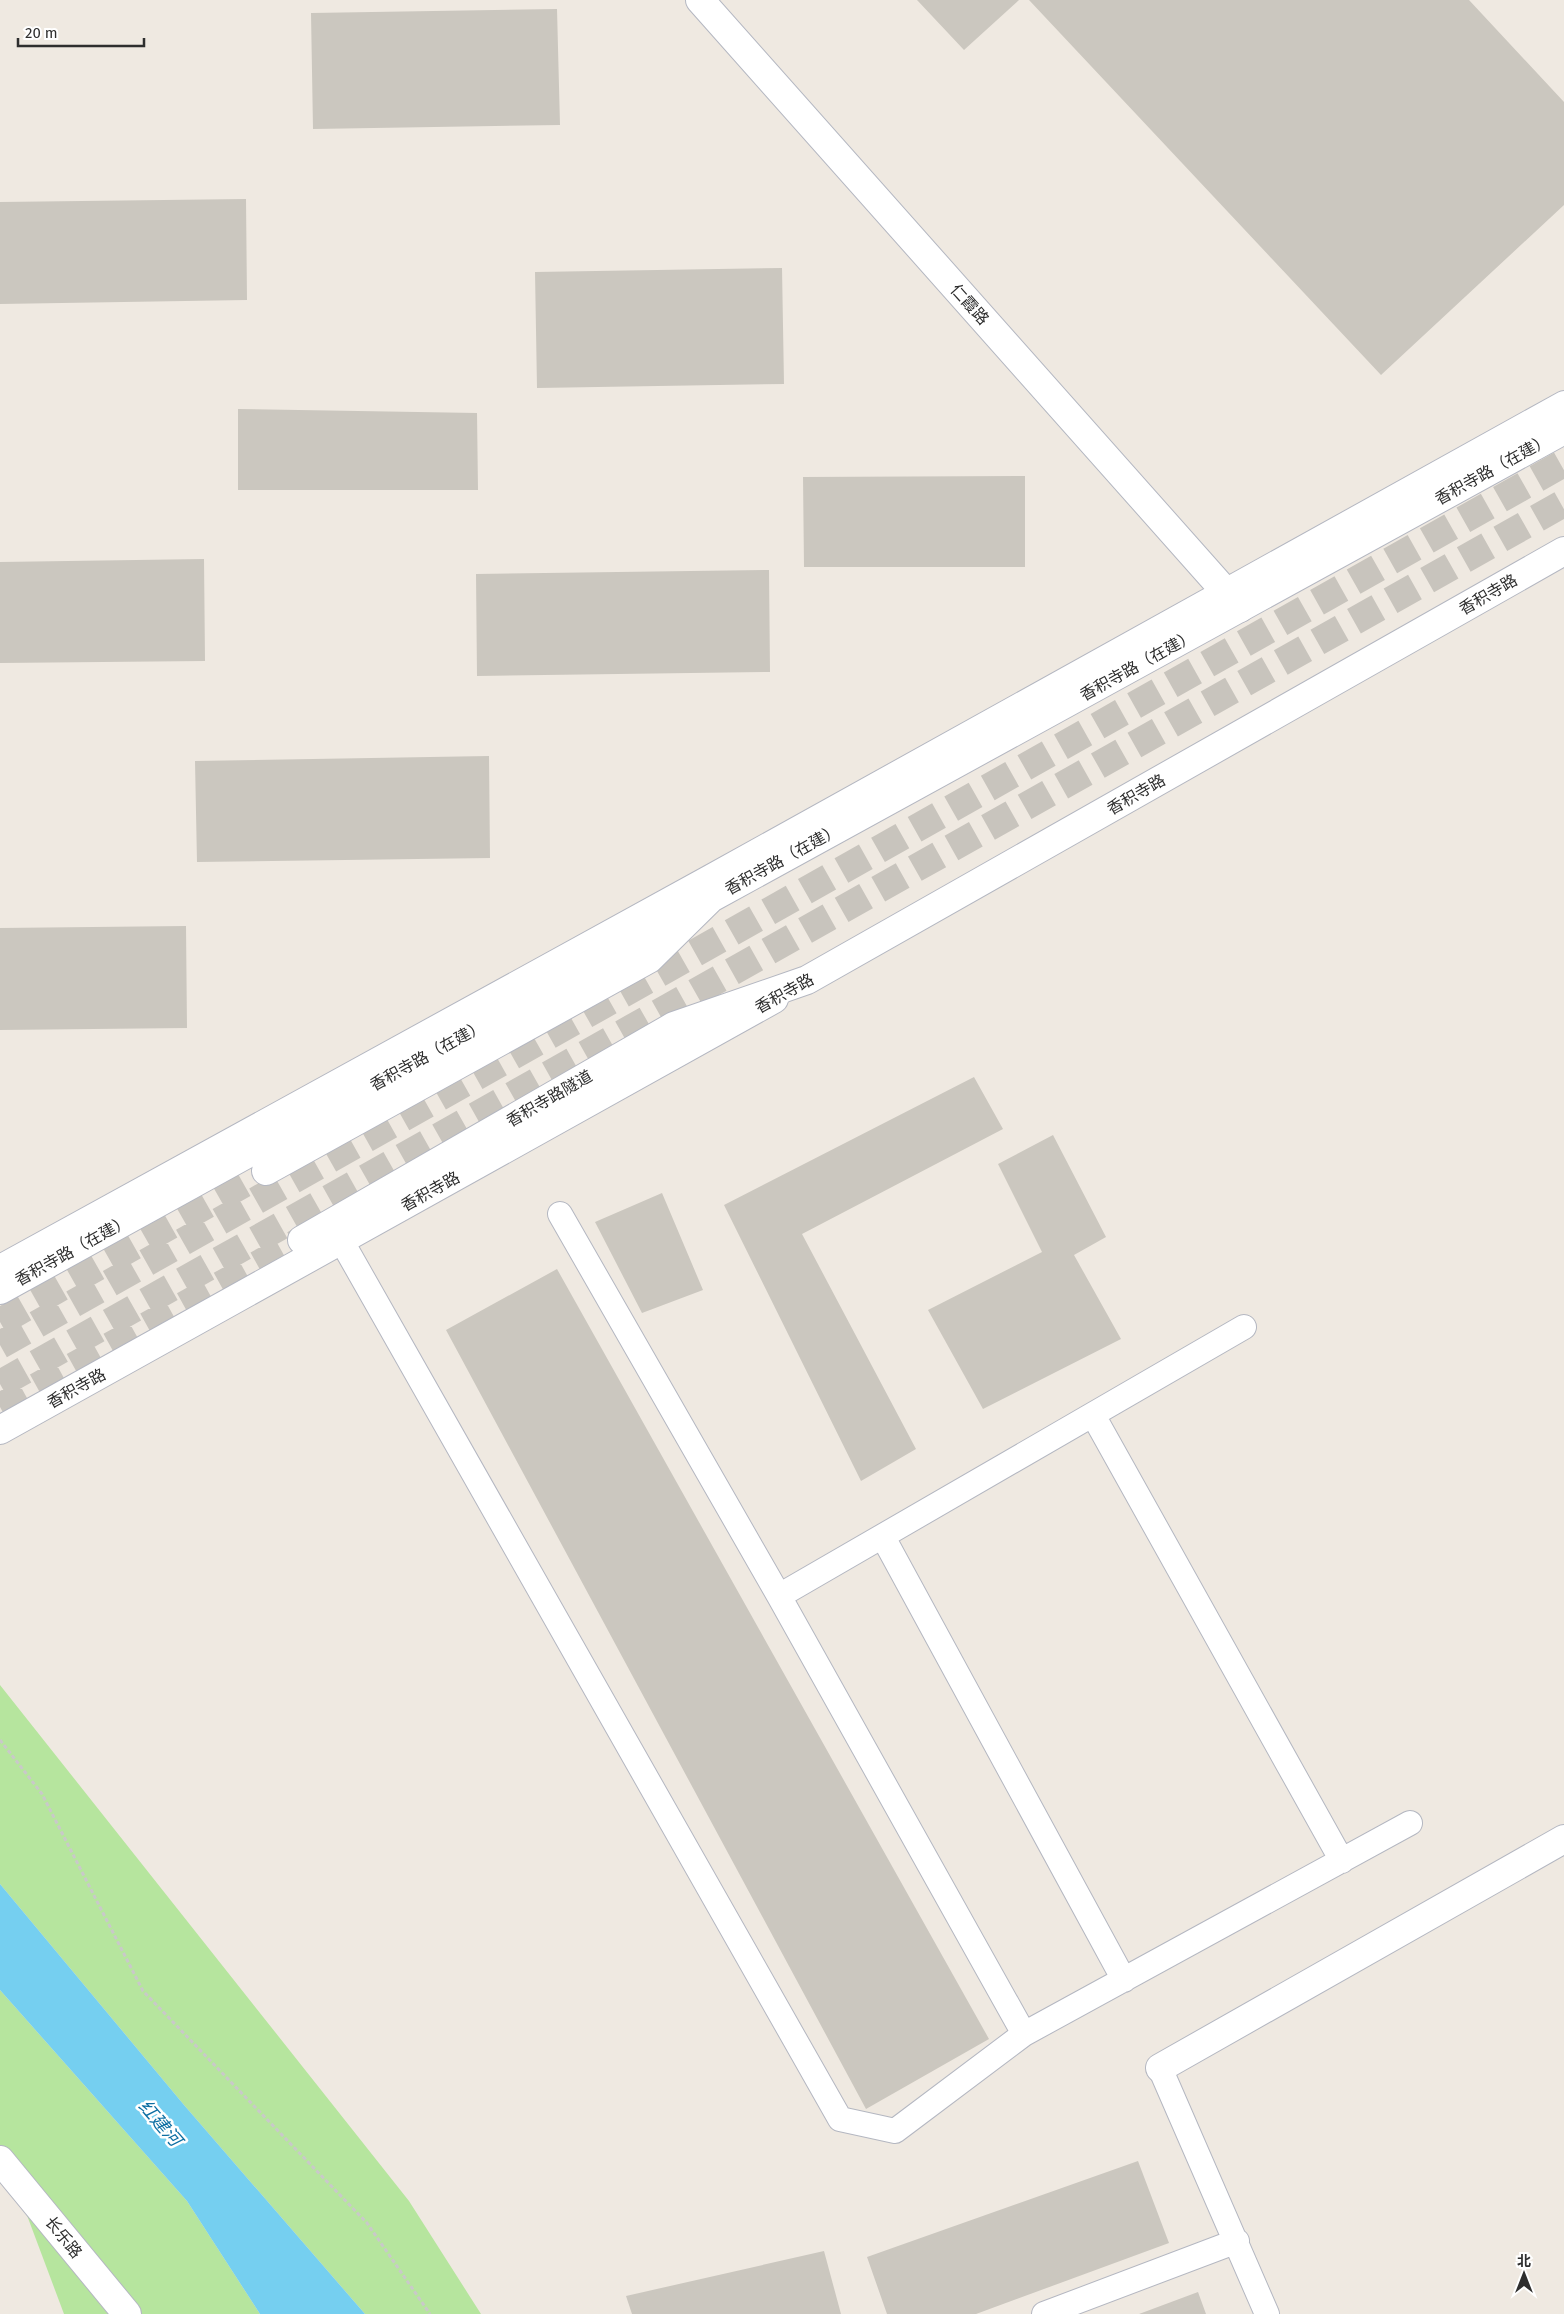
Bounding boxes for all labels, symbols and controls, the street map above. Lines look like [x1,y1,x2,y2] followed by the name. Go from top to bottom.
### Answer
[18,15,144,47] scale bar
[25,24,58,42] text: 20 m
[947,280,993,329] street label: 仁霞路
[1432,430,1553,509] street label: 香积寺路（在建）
[1456,570,1521,619] street label: 香积寺路
[1077,626,1198,705] street label: 香积寺路（在建）
[1104,770,1169,819] street label: 香积寺路
[722,820,843,899] street label: 香积寺路（在建）
[752,970,817,1017] street label: 香积寺路
[367,1016,488,1095] street label: 香积寺路（在建）
[503,1066,596,1131] street label: 香积寺路隧道
[398,1168,463,1215] street label: 香积寺路
[12,1211,133,1290] street label: 香积寺路（在建）
[44,1365,109,1412] street label: 香积寺路
[134,2095,188,2153] water label: 红建河
[41,2213,86,2262] street label: 长乐路
[1499,2249,1549,2299] north arrow
[1517,2253,1531,2270] text: 北

